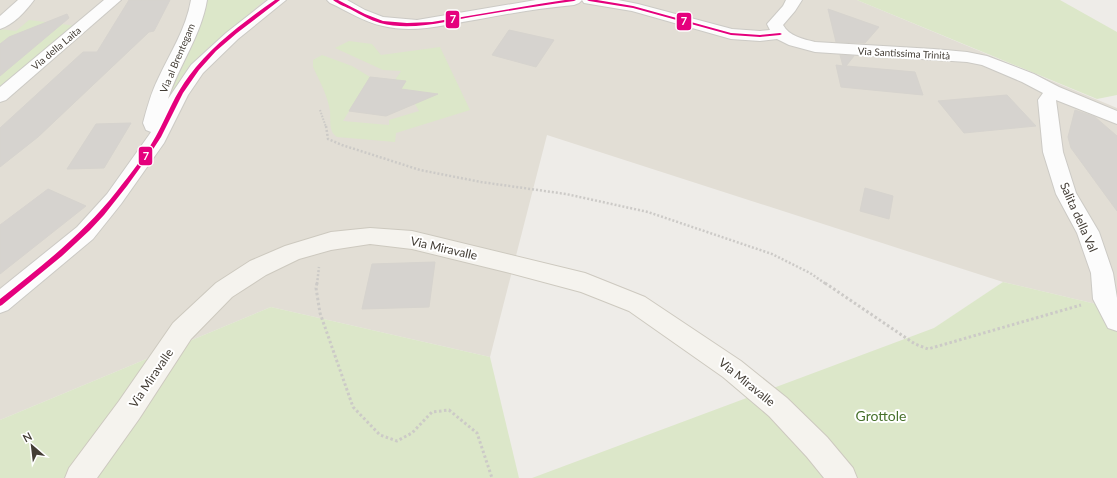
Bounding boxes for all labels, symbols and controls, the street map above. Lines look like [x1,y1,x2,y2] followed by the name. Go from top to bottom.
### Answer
[445,10,460,29] line badge: 7
[450,12,456,25] text: 7
[676,12,692,31] line badge: 7
[681,14,687,27] text: 7
[157,21,197,95] street label: Via al Brentegam
[29,24,83,72] street label: Via della Laita
[857,45,951,61] street label: Via Santissima Trinità
[138,146,153,166] line badge: 7
[143,149,149,162] text: 7
[1057,180,1101,254] street label: Salita della Val
[409,233,479,263] street label: Via Miravalle
[126,346,176,410] street label: Via Miravalle
[716,355,778,409] street label: Via Miravalle
[856,407,906,424] park label: Grottole
[12,426,52,466] north arrow
[20,429,34,444] text: N

